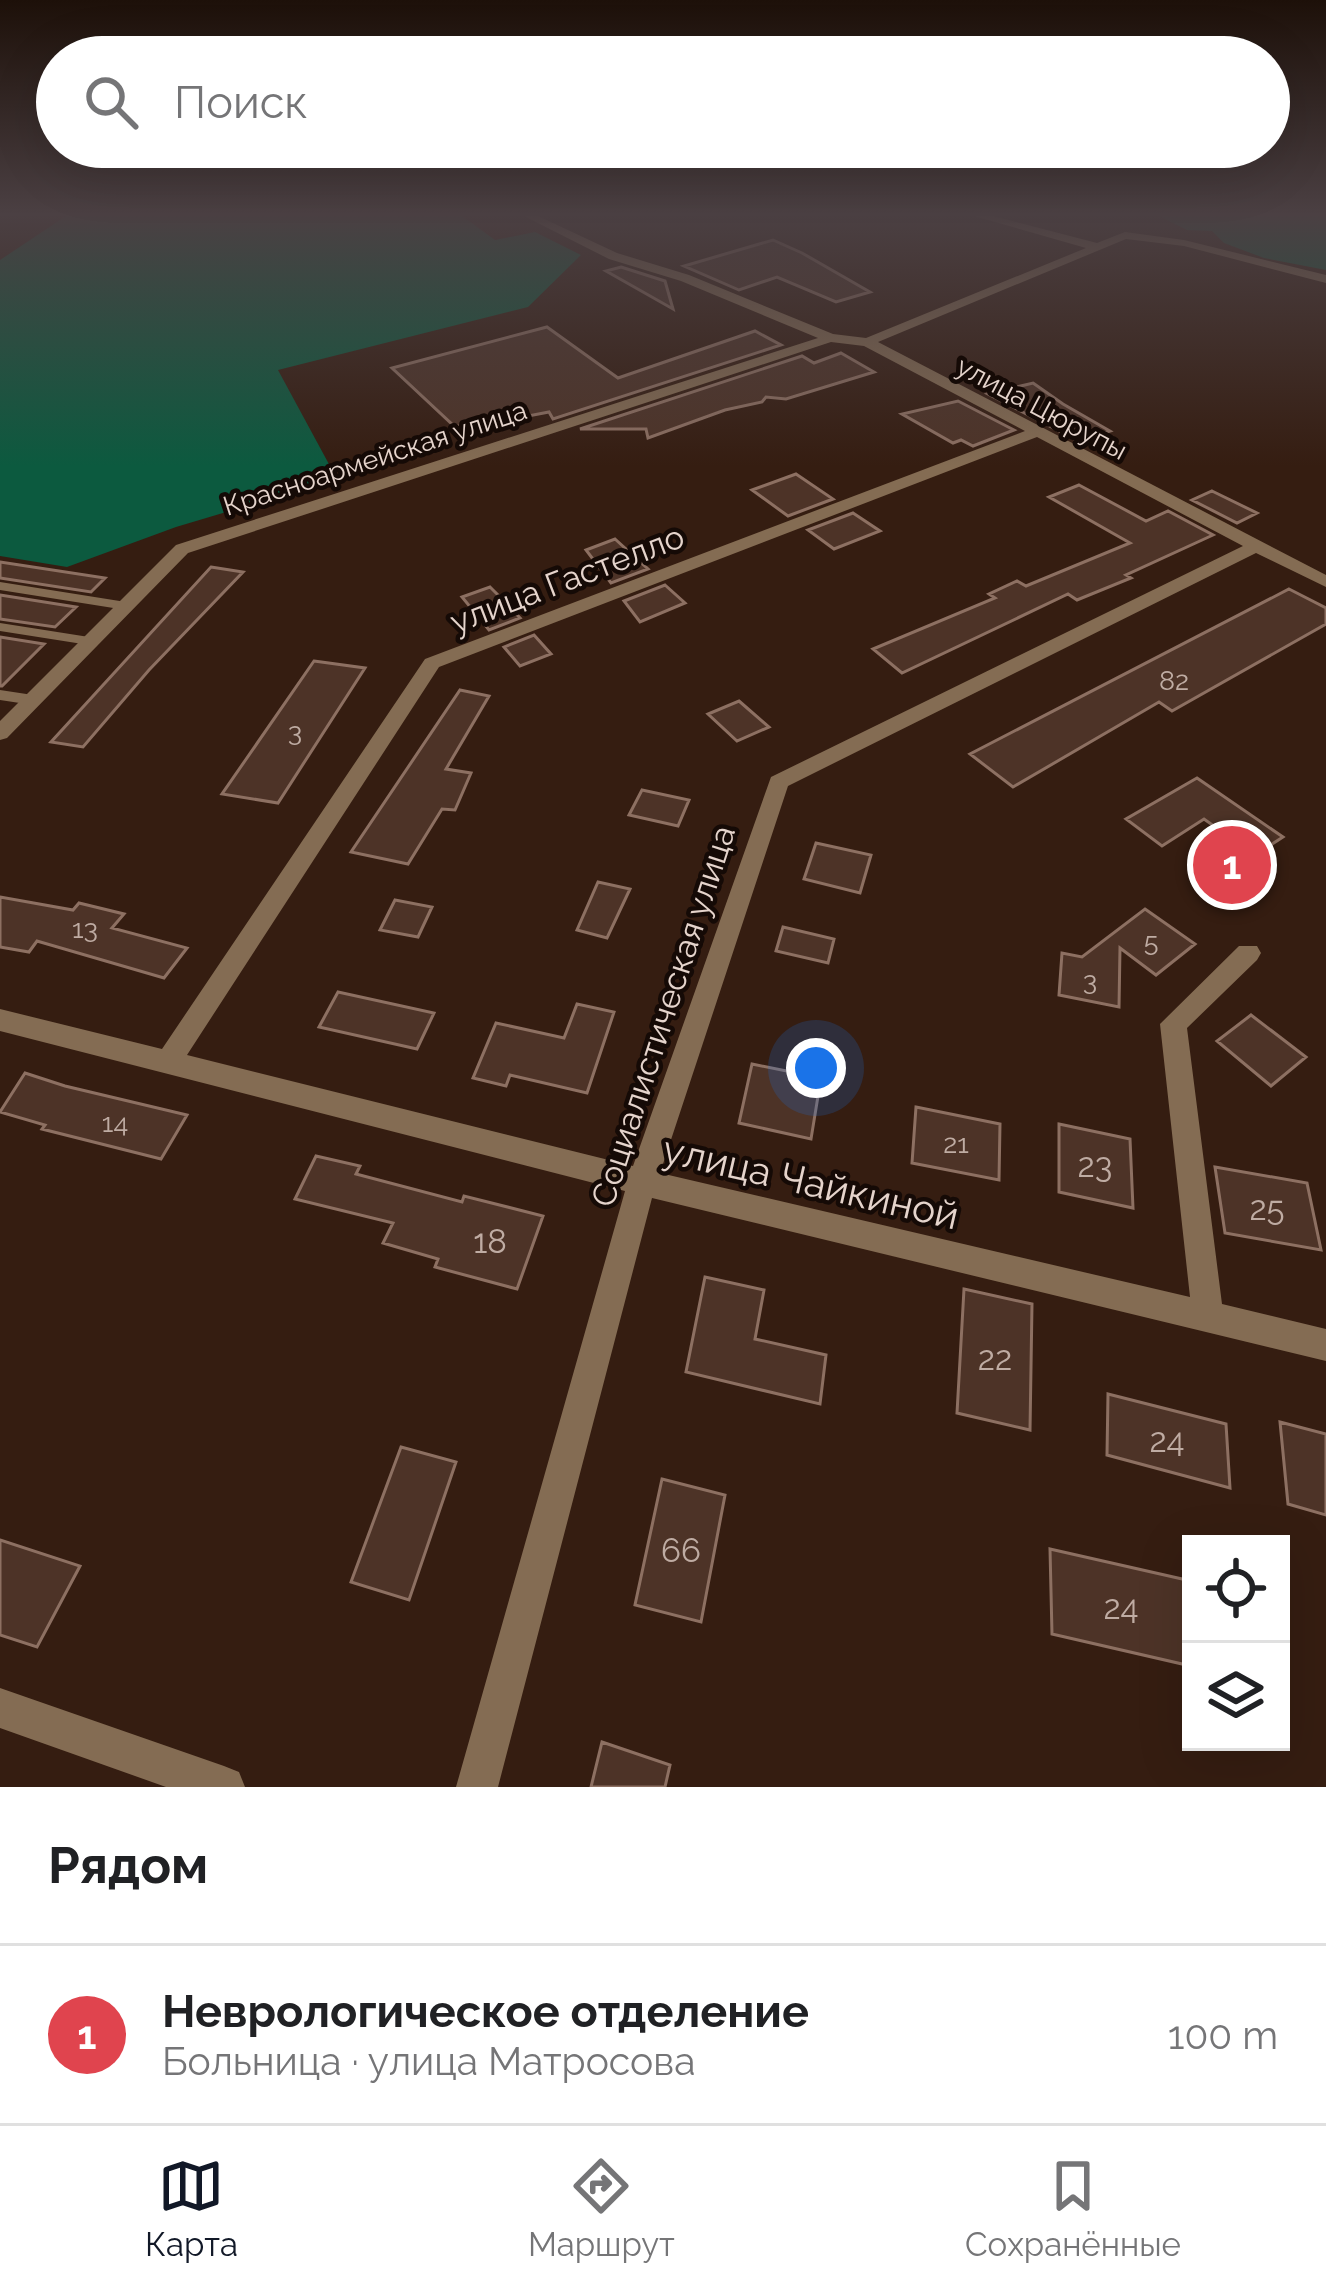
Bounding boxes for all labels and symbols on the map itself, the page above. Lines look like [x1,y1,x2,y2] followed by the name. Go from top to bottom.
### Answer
[951,350,1133,466] street label: улица Цюрупы
[219,394,531,522] street label: Красноармейская улица
[445,517,689,641] street label: улица Гастелло
[1159,665,1189,696] house number: 82
[288,716,302,747] house number: 3
[1193,820,1271,910] pin: 1
[583,821,743,1211] street label: Социалистическая улица
[72,913,98,944] house number: 13
[1144,926,1158,957] house number: 5
[1083,965,1097,996] house number: 3
[786,1038,846,1098] your location
[102,1107,128,1138] house number: 14
[659,1126,963,1238] street label: улица Чайкиной
[943,1128,969,1159] house number: 21
[1078,1146,1112,1185] house number: 23
[1249,1189,1285,1228] house number: 25
[473,1222,507,1261] house number: 18
[978,1339,1012,1378] house number: 22
[1149,1421,1185,1460] house number: 24
[661,1531,701,1570] house number: 66
[1103,1588,1139,1627] house number: 24

